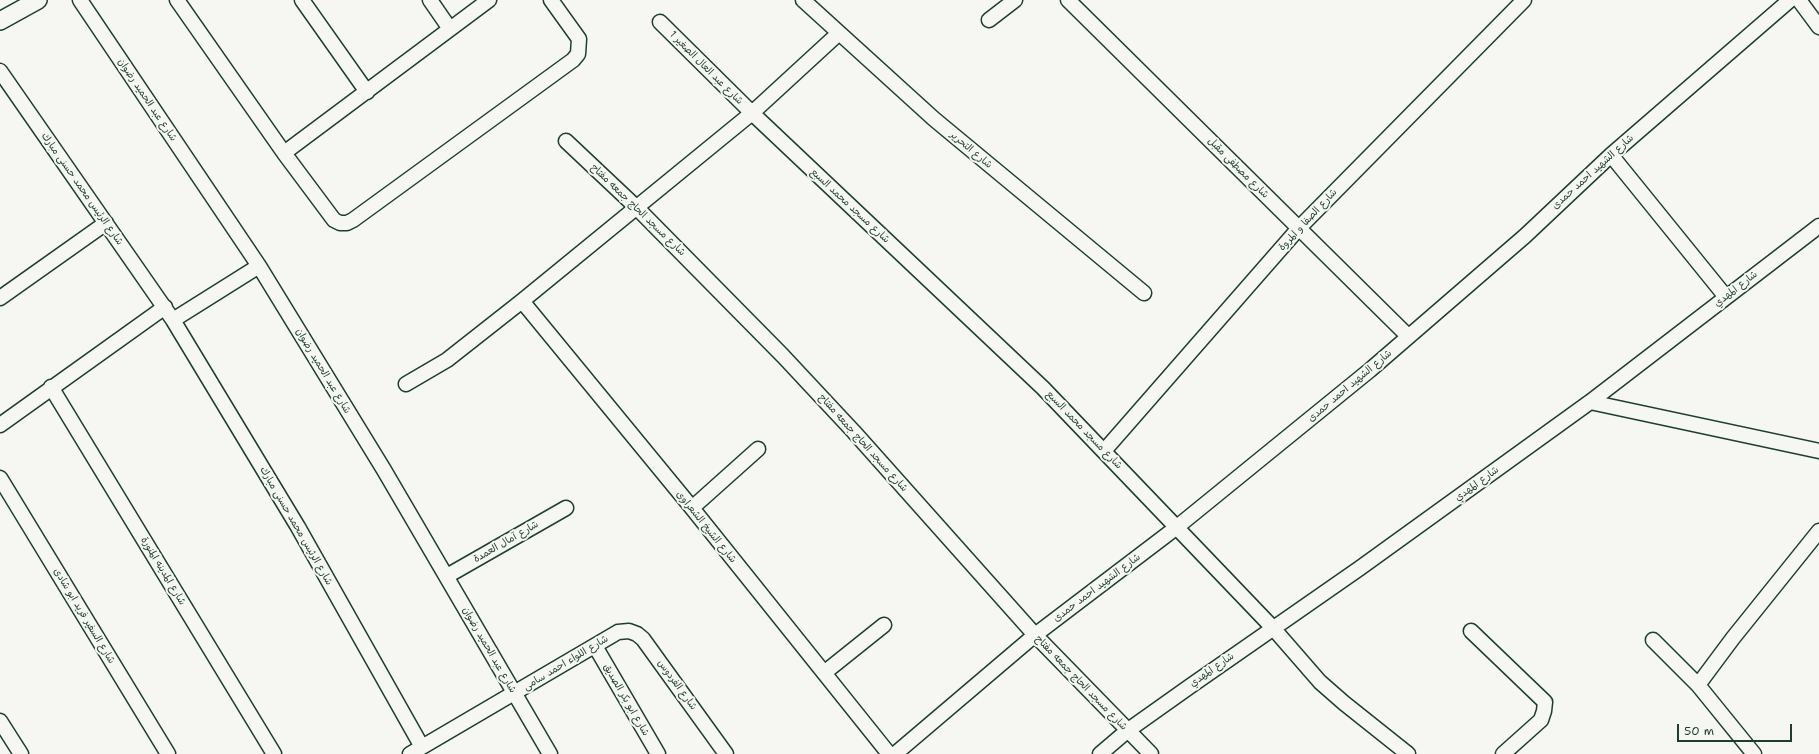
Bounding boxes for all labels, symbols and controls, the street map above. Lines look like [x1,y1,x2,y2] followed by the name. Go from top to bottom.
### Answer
[667,29,745,107] street label: شارع عبد العال الصغير 1
[115,56,179,144] street label: شارع عبد الحميد رضوان
[948,129,994,171] street label: شارع التحرير
[38,130,126,248] street label: شارع الرئيس محمد حسنى مبارك
[1550,132,1636,212] street label: شارع الشهيد احمد حمدى
[1205,135,1271,201] street label: شارع مصطفى مقبل
[588,162,688,258] street label: شارع مسجد الحاج جمعه مفتاح
[808,166,892,246] street label: شارع مسجد محمد السبع
[1276,187,1340,253] street label: شارع الصفا و المروة
[1712,268,1760,310] street label: شارع المهدي
[293,326,353,416] street label: شارع عبد الحميد رضوان
[1306,347,1394,425] street label: شارع الشهيد احمد حمدى
[1044,388,1124,472] street label: شارع مسجد محمد السبع
[816,392,910,494] street label: شارع مسجد الحاج جمعه مفتاح
[1453,464,1501,504] street label: شارع المهدي
[257,465,335,587] street label: شارع الرئيس محمد حسنى مبارك
[673,489,739,565] street label: شارع الشيخ الشعراوى
[471,519,541,565] street label: شارع آمال العمدة
[138,535,188,607] street label: شارع المدينه المنورة
[1051,551,1143,625] street label: شارع الشهيد احمد حمدى
[51,566,117,666] street label: شارع السفير فريد ابو شادى
[459,605,519,695] street label: شارع عبد الحميد رضوان
[521,633,611,693] street label: شارع اللواء احمد سامى
[1033,633,1129,733] street label: شارع مسجد الحاج جمعه مفتاح
[1187,650,1237,690] street label: شارع المهدي
[655,658,699,712] street label: شارع الفردوس
[600,662,652,738] street label: شارع ابو بكر الصديق
[1679,716,1794,742] scale bar
[1684,723,1714,739] text: 50 m

